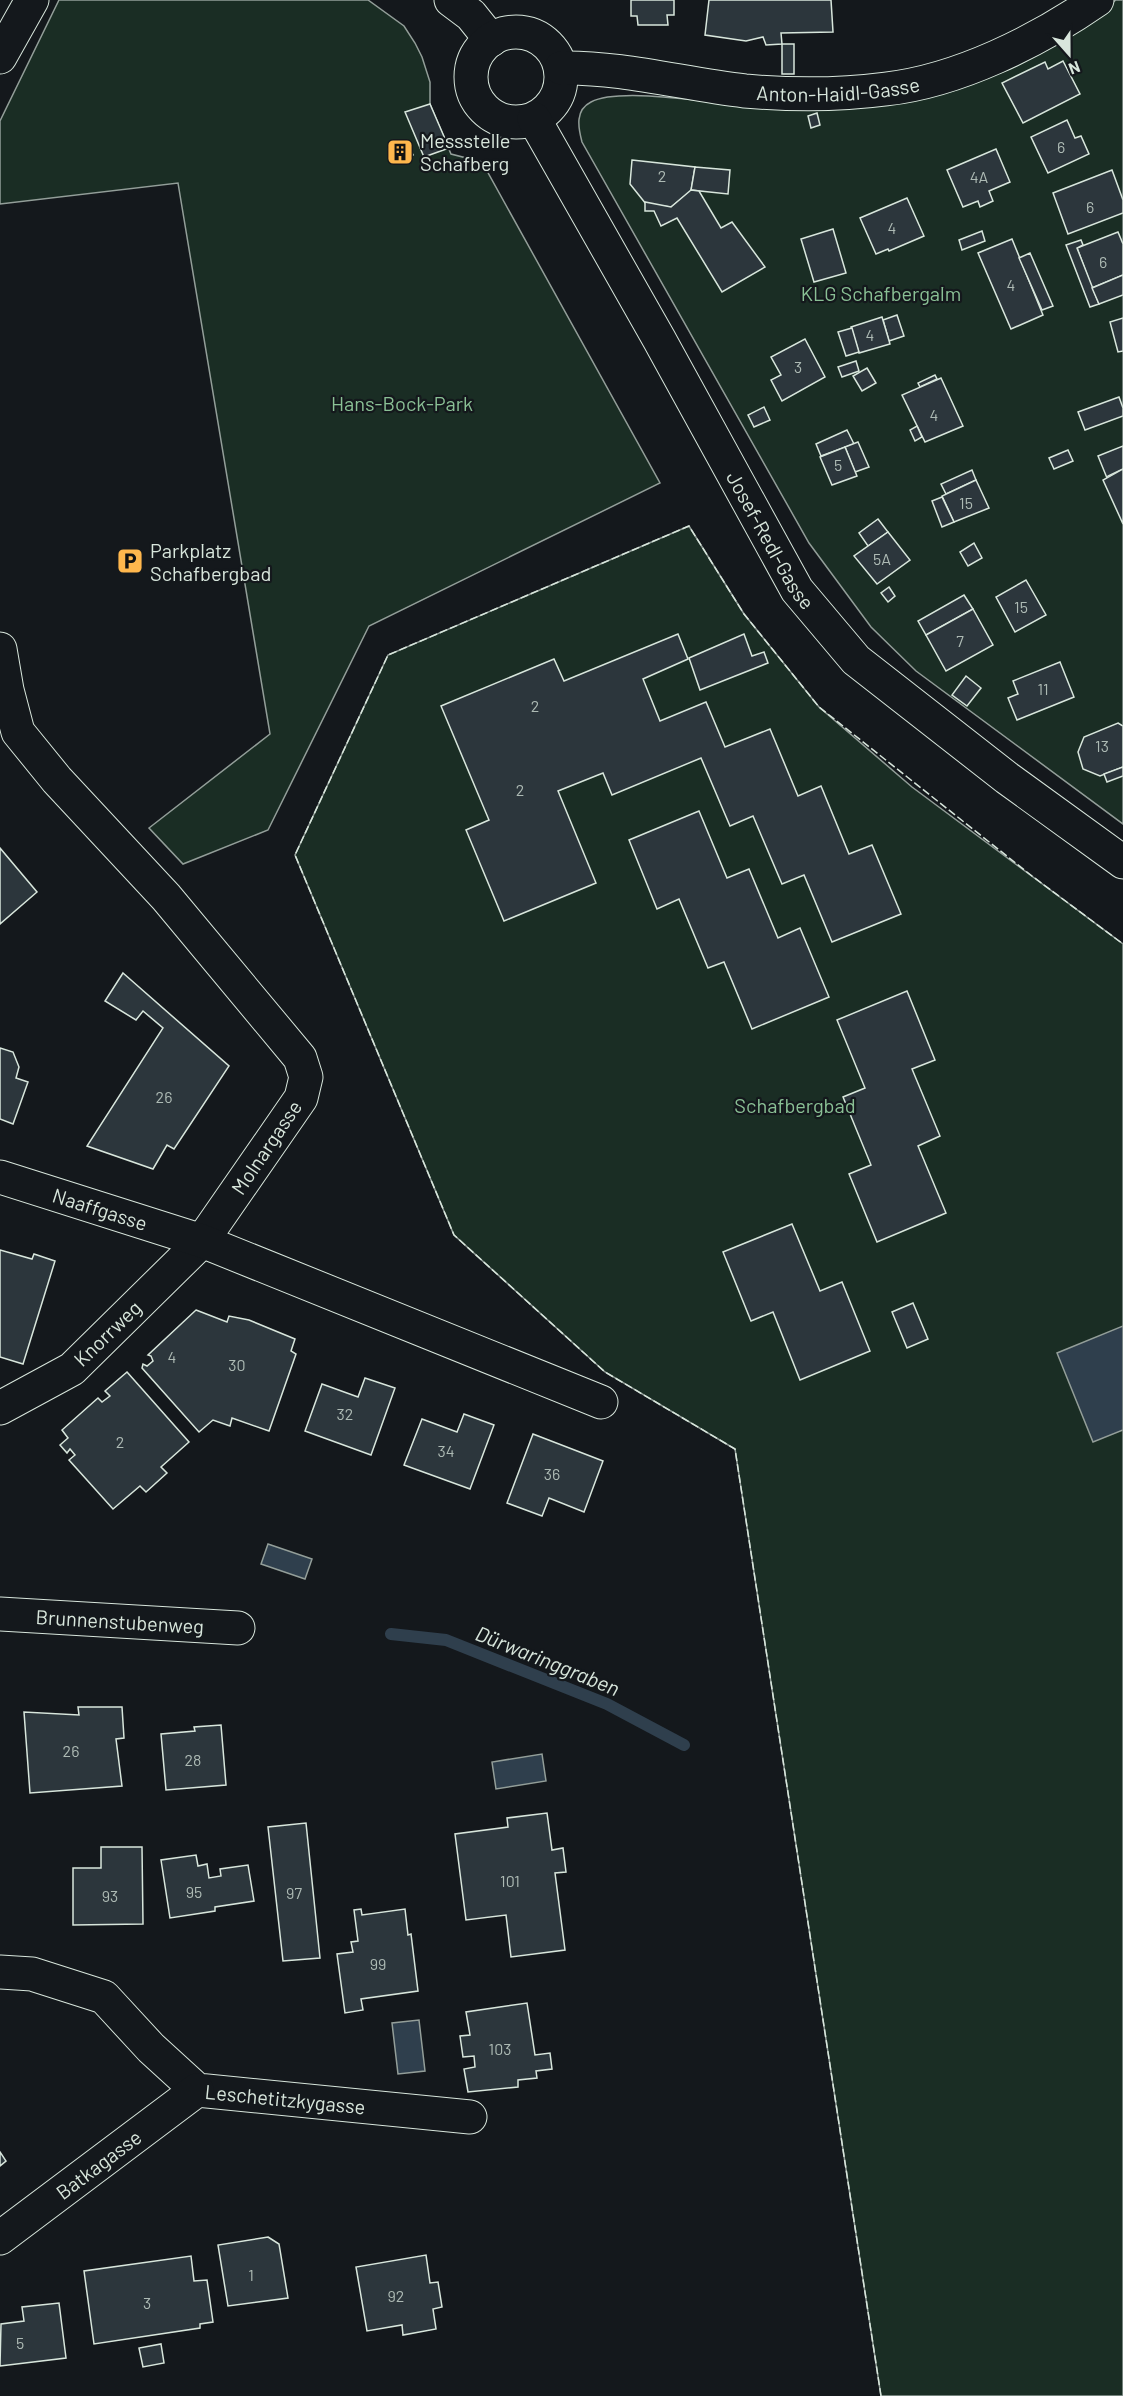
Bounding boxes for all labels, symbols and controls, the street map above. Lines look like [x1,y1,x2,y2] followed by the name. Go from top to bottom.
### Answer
[1039,24,1099,84] north arrow
[1066,58,1083,79] text: N
[756,72,922,106] street label: Anton-Haidl-Gasse
[420,128,511,175] place label: Messstelle Schafberg
[385,137,415,167] building icon: Messstelle Schafberg
[1057,137,1065,156] house number: 6
[658,166,666,185] house number: 2
[970,167,989,186] house number: 4A
[1086,197,1094,216] house number: 6
[888,218,896,237] house number: 4
[1099,252,1107,271] house number: 6
[1007,275,1015,294] house number: 4
[801,281,961,305] park label: KLG Schafbergalm
[866,325,874,344] house number: 4
[794,357,802,376] house number: 3
[331,391,473,415] park label: Hans-Bock-Park
[930,405,938,424] house number: 4
[834,455,842,474] house number: 5
[722,467,820,614] street label: Josef-Redl-Gasse
[959,493,973,512] house number: 15
[150,538,271,585] place label: Parkplatz Schafbergbad
[115,546,145,576] parking icon: Parkplatz Schafbergbad
[873,549,891,568] house number: 5A
[1014,597,1028,616] house number: 15
[956,631,964,650] house number: 7
[1037,679,1049,698] house number: 11
[531,696,539,715] house number: 2
[1095,736,1109,755] house number: 13
[516,780,524,799] house number: 2
[156,1087,172,1106] house number: 26
[734,1093,856,1117] park label: Schafbergbad
[226,1095,306,1199] street label: Molnargasse
[50,1182,150,1235] street label: Naaffgasse
[68,1295,146,1371] street label: Knorrweg
[168,1347,176,1366] house number: 4
[228,1355,246,1374] house number: 30
[337,1404,353,1423] house number: 32
[116,1432,124,1451] house number: 2
[437,1441,455,1460] house number: 34
[544,1464,560,1483] house number: 36
[35,1604,205,1638] street label: Brunnenstubenweg
[472,1620,624,1700] water label: Dürwaringgraben
[63,1741,79,1760] house number: 26
[185,1750,201,1769] house number: 28
[500,1871,520,1890] house number: 101
[186,1882,202,1901] house number: 95
[286,1883,302,1902] house number: 97
[102,1886,118,1905] house number: 93
[370,1954,386,1973] house number: 99
[489,2039,511,2058] house number: 103
[204,2079,367,2119] street label: Leschetitzkygasse
[51,2124,146,2204] street label: Batkagasse
[248,2265,254,2284] house number: 1
[388,2286,404,2305] house number: 92
[143,2293,151,2312] house number: 3
[16,2333,24,2352] house number: 5

